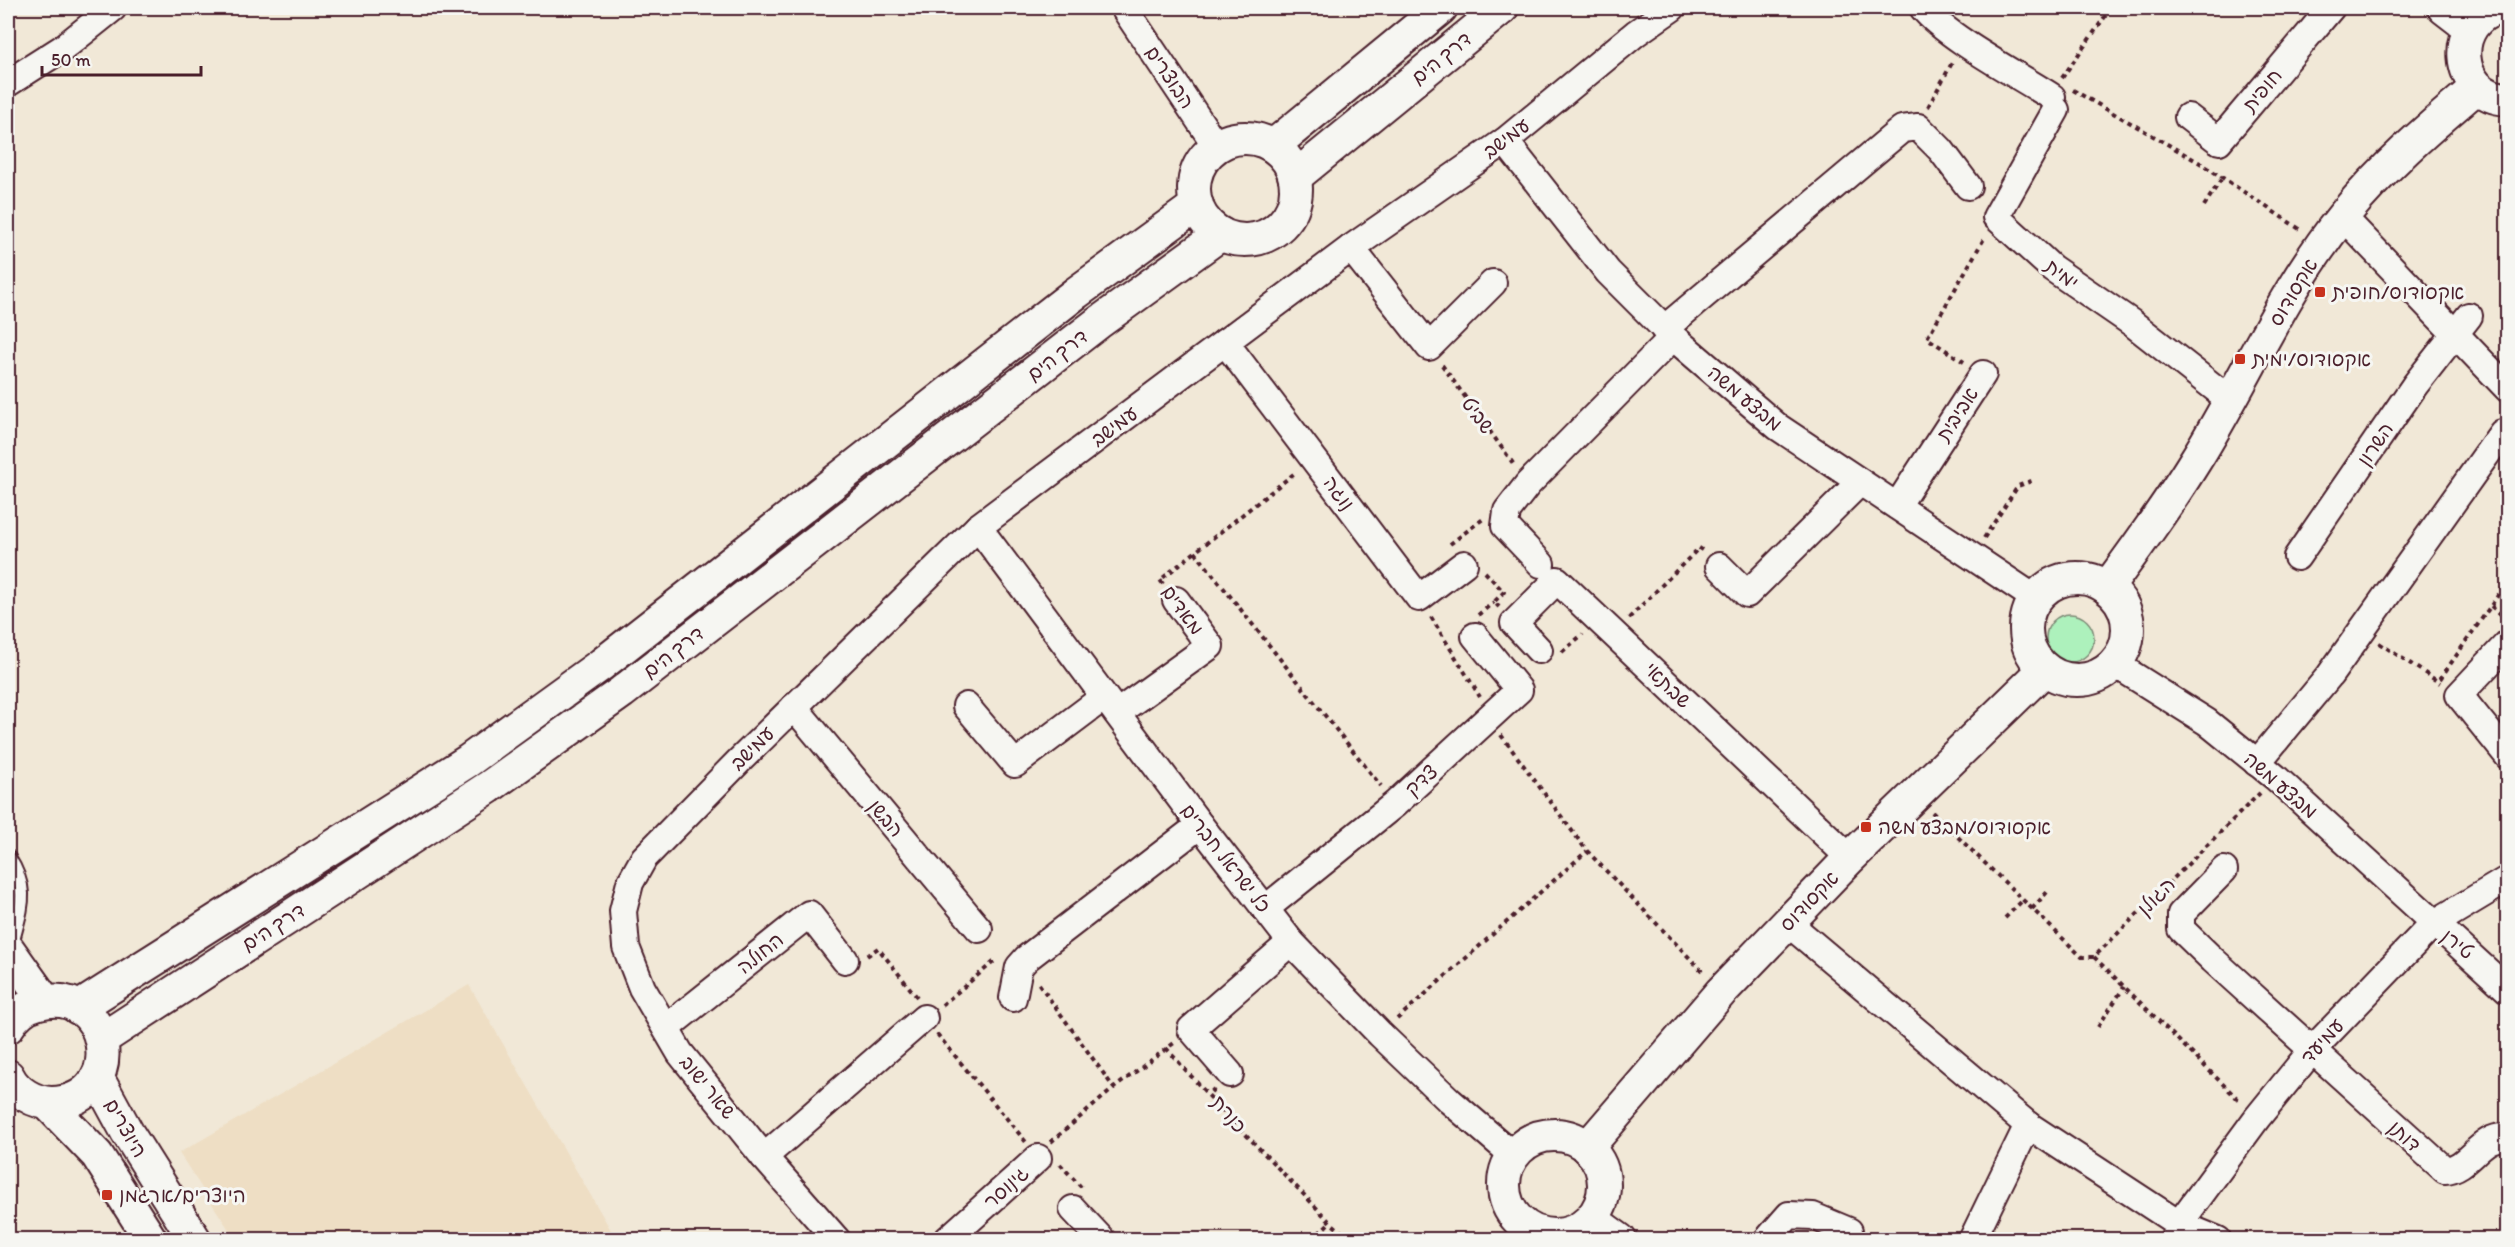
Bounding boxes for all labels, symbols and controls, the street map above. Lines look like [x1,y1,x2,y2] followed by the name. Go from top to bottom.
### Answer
[1406,26,1476,90] street label: דרך הים
[42,39,201,77] scale bar
[1140,41,1200,113] street label: הבוצרים
[51,49,91,71] text: 50 m
[2236,64,2287,117] street label: חופית
[1478,113,1534,163] street label: עמישב
[2040,253,2083,294] street label: ימית
[2263,254,2323,331] street label: אקסודוס
[2331,280,2464,305] place label: אקסודוס/חופית
[2313,285,2327,299] marker: אקסודוס/חופית
[1022,324,1092,386] street label: דרך הים
[2251,347,2371,372] place label: אקסודוס/ימית
[2233,352,2247,366] marker: אקסודוס/ימית
[1703,360,1787,436] street label: מבצע משה
[1930,383,1983,446] street label: אביבית
[1457,392,1499,438] street label: שביט
[1086,401,1142,451] street label: עמישב
[2352,418,2399,471] street label: השרון
[1318,471,1360,515] street label: נוגה
[1157,580,1209,640] street label: מאדים
[638,621,708,683] street label: דרך הים
[1640,657,1697,713] street label: שבתאי
[725,721,779,775] street label: עמישב
[2239,747,2323,823] street label: מבצע משה
[1400,759,1442,801] street label: צדק
[863,794,909,842] street label: הבשן
[1176,799,1276,917] street label: כל ישראל חברים
[1878,815,2051,840] place label: אקסודוס/מבצע משה
[1859,820,1873,834] marker: אקסודוס/מבצע משה
[1774,866,1844,937] street label: אקסודוס
[2132,872,2180,920] street label: הגולן
[237,898,309,956] street label: דרך הים
[2436,924,2479,965] street label: טירן
[732,927,788,979] street label: החולה
[2295,1013,2349,1069] street label: עמיעד
[675,1050,741,1124] street label: שאר ישוב
[1206,1090,1252,1138] street label: כנרת
[100,1094,152,1162] street label: היוצרים
[2384,1115,2426,1157] street label: דותן
[979,1161,1033,1213] street label: גינוסר
[119,1183,246,1208] place label: היוצרים/ארגמן
[100,1188,114,1202] marker: היוצרים/ארגמן

